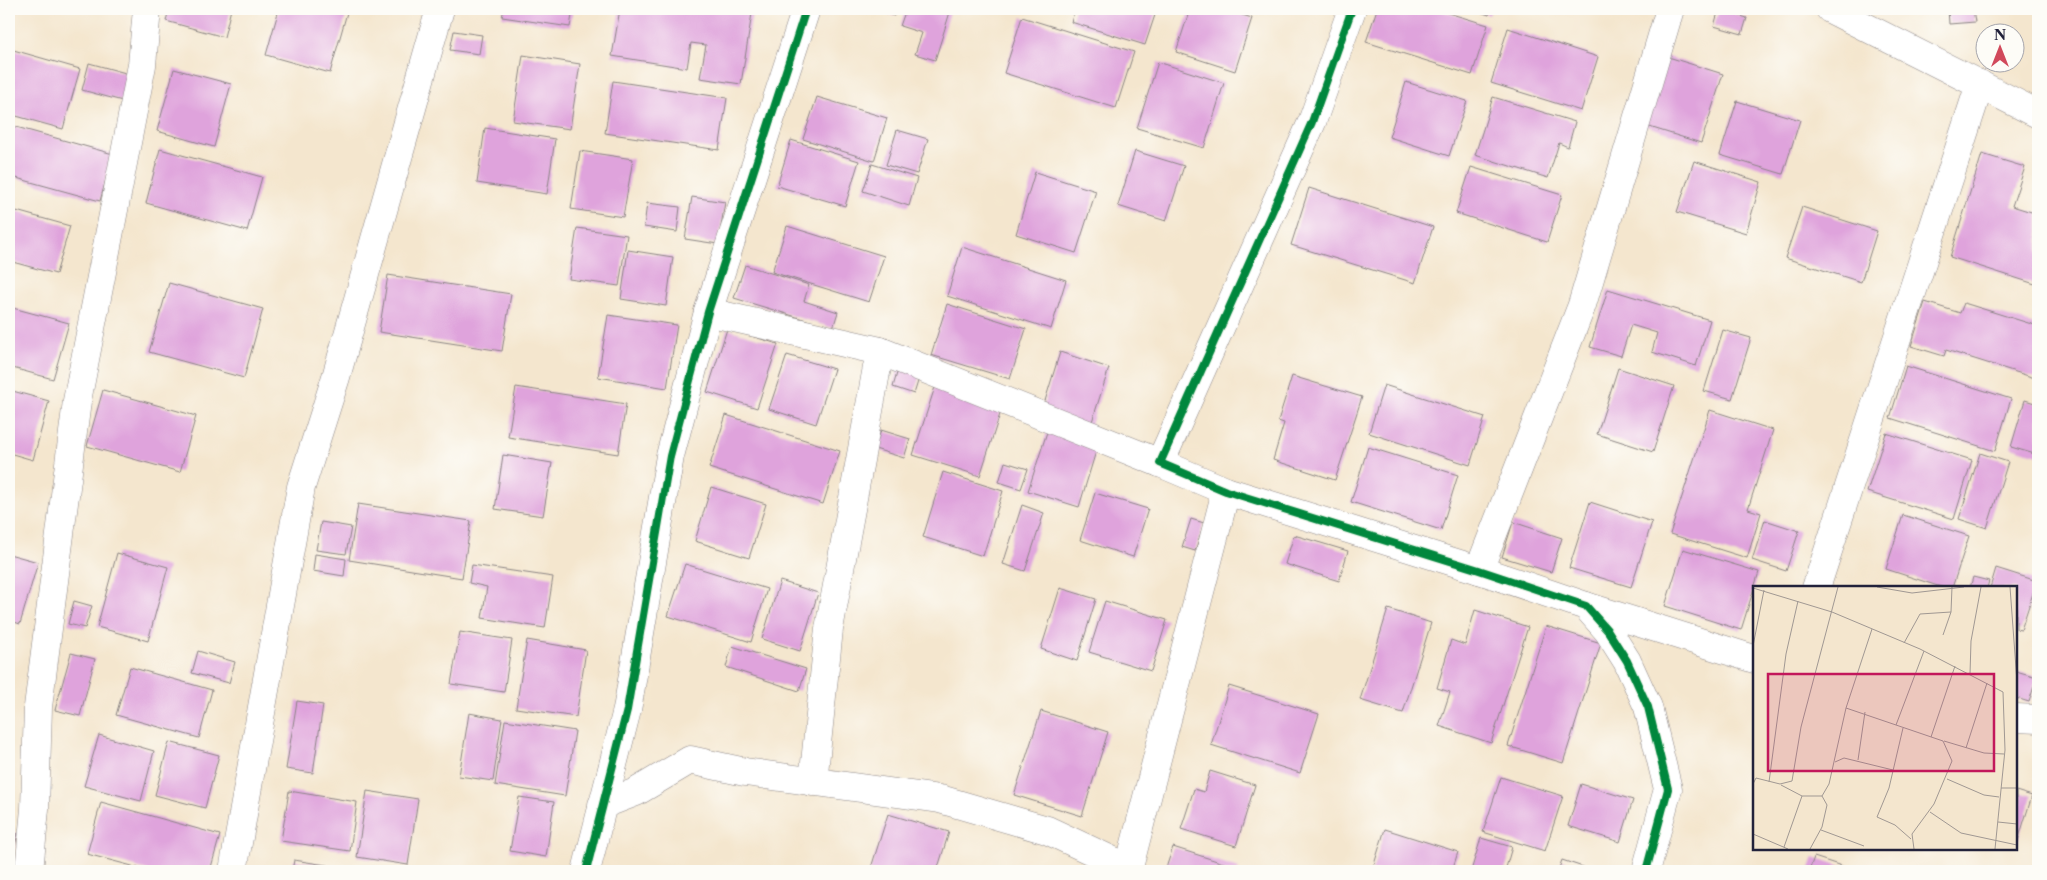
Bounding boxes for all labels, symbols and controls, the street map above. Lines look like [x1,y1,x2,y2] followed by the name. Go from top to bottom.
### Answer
[1974,22,2024,72] north arrow
[1994,26,2006,44] text: N
[1753,586,2017,850] inset map

